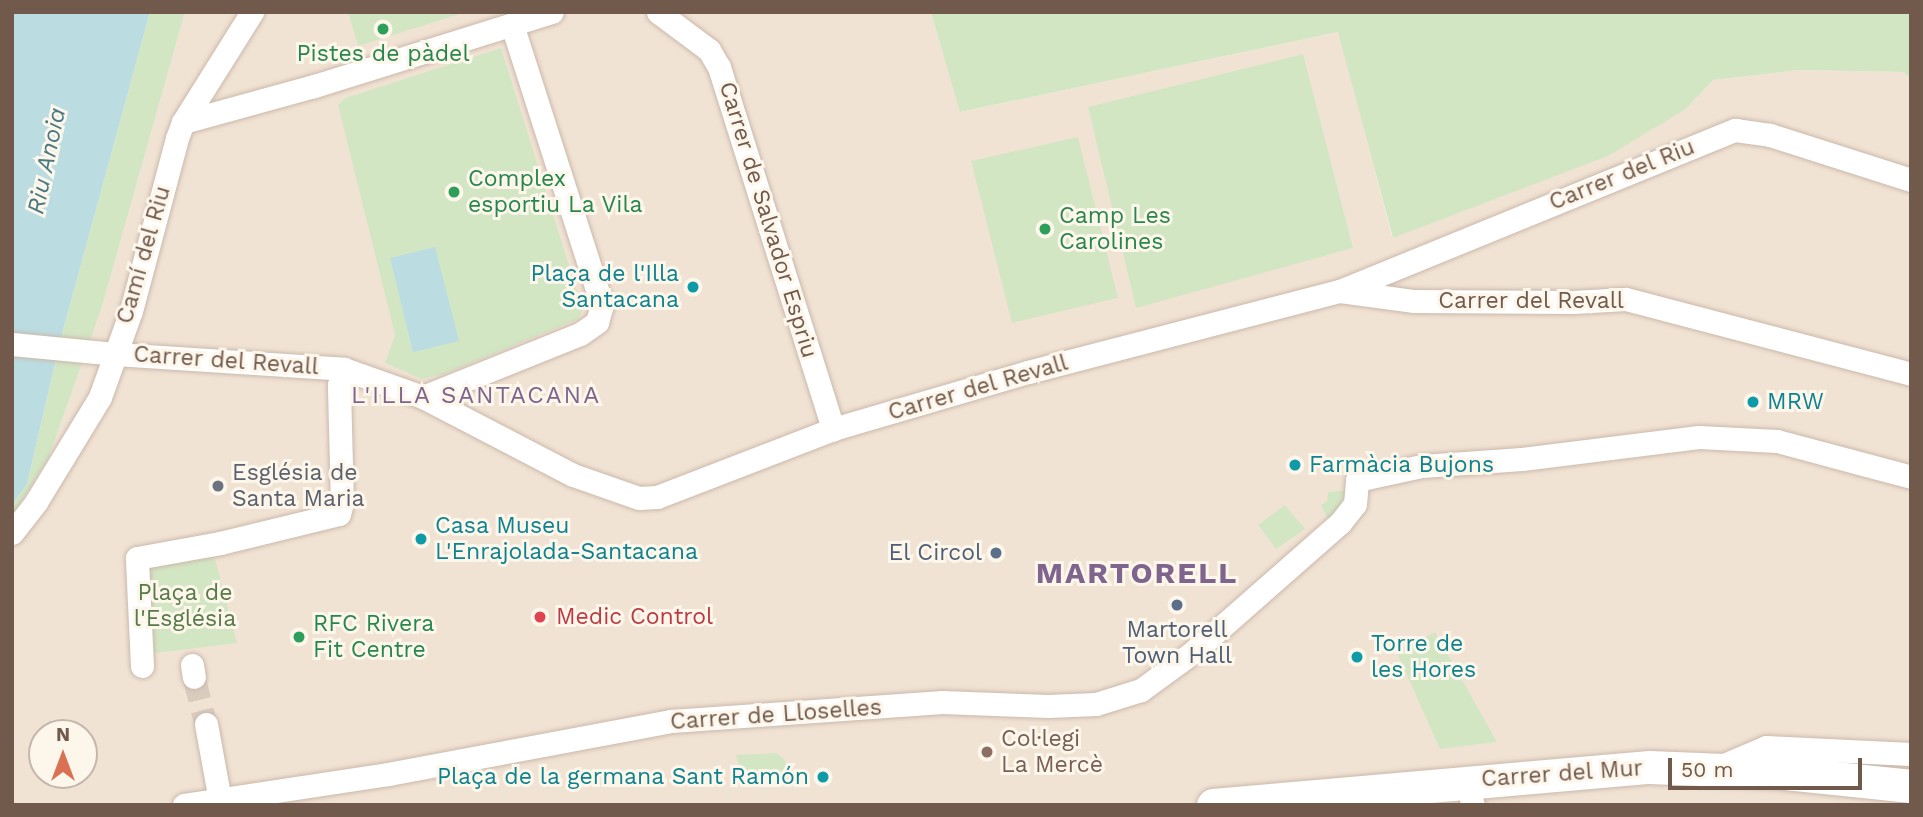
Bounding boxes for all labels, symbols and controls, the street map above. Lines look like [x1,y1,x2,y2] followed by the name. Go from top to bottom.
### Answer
[375,21,391,37] marker: Pistes de pàdel
[297,40,469,68] place label: Pistes de pàdel
[713,78,823,362] street label: Carrer de Salvador Espriu
[22,105,72,217] water label: Riu Anoia
[1545,133,1699,217] street label: Carrer del Riu
[468,165,644,219] place label: Complex esportiu La Vila
[111,183,177,327] street label: Camí del Riu
[446,184,462,200] marker: Complex esportiu La Vila
[1059,202,1171,256] place label: Camp Les Carolines
[1037,221,1053,237] marker: Camp Les Carolines
[530,260,679,314] place label: Plaça de l'Illa Santacana
[685,279,701,295] marker: Plaça de l'Illa Santacana
[1438,287,1624,315] street label: Carrer del Revall
[132,341,320,381] street label: Carrer del Revall
[884,349,1072,427] street label: Carrer del Revall
[353,382,599,410] district label: L'ILLA SANTACANA
[1767,388,1824,416] place label: MRW
[1745,394,1761,410] marker: MRW
[1309,451,1495,479] place label: Farmàcia Bujons
[1287,457,1303,473] marker: Farmàcia Bujons
[232,459,365,513] place label: Església de Santa Maria
[210,478,226,494] marker: Església de Santa Maria
[435,512,698,566] place label: Casa Museu L'Enrajolada-Santacana
[413,531,429,547] marker: Casa Museu L'Enrajolada-Santacana
[888,539,982,567] place label: El Circol
[988,545,1004,561] marker: El Circol
[1037,555,1237,591] district label: MARTORELL
[134,579,236,633] park label: Plaça de l'Església
[1169,597,1185,613] marker: Martorell Town Hall
[556,603,713,631] place label: Medic Control
[530,607,550,627] marker: Medic Control
[313,610,434,664] place label: RFC Rivera Fit Centre
[1122,616,1232,670] place label: Martorell Town Hall
[291,629,307,645] marker: RFC Rivera Fit Centre
[1371,630,1476,684] place label: Torre de les Hores
[1349,649,1365,665] marker: Torre de les Hores
[669,694,883,736] street label: Carrer de Lloselles
[28,719,98,789] north arrow
[56,723,70,746] text: N
[1001,725,1104,779] place label: Col·legi La Mercè
[979,744,995,760] marker: Col·legi La Mercè
[1671,744,1865,788] scale bar
[1480,755,1644,793] street label: Carrer del Mur
[1681,757,1733,782] text: 50 m
[435,763,809,791] place label: Plaça de la germana Sant Ramón
[815,769,831,785] marker: Plaça de la germana Sant Ramón

